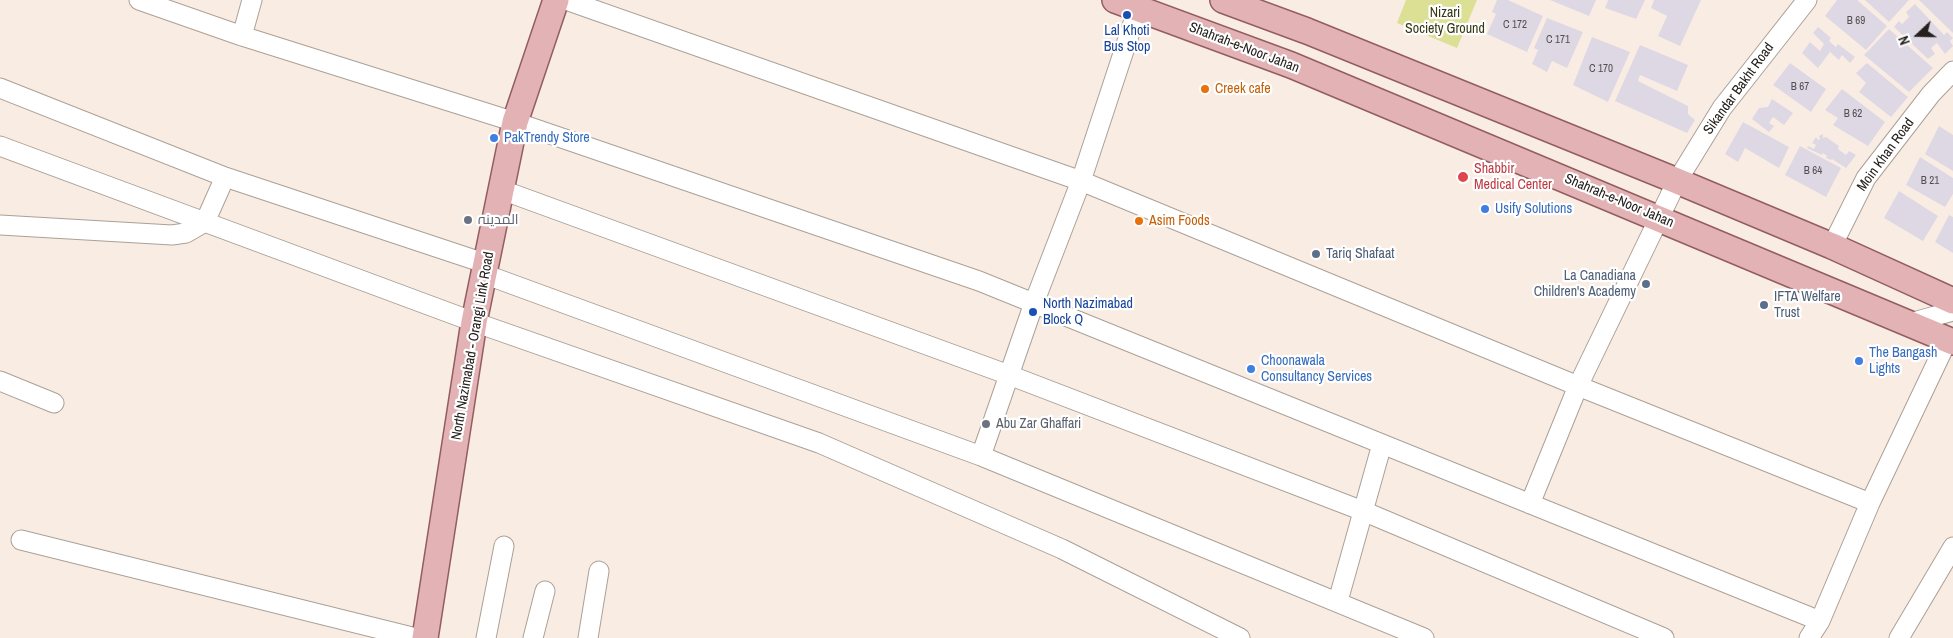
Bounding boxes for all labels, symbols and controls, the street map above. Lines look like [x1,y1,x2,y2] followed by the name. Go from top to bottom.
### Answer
[1405,5,1485,38] park label: Nizari Society Ground
[1121,9,1133,21] marker: Lal Khoti Bus Stop
[1893,10,1943,60] north arrow
[1847,14,1865,28] house number: B 69
[1503,18,1527,32] house number: C 172
[1186,19,1302,77] street label: Shahrah-e-Noor Jahan
[1104,23,1150,56] place label: Lal Khoti Bus Stop
[1546,33,1570,47] house number: C 171
[1894,33,1914,47] text: N
[1700,40,1778,138] street label: Sikandar Bakht Road
[1589,62,1613,76] house number: C 170
[1791,80,1809,94] house number: B 67
[1215,81,1271,97] place label: Creek cafe
[1199,83,1211,95] marker: Creek cafe
[1844,107,1862,121] house number: B 62
[1854,115,1918,195] street label: Moin Khan Road
[504,130,590,146] place label: PakTrendy Store
[488,132,500,144] marker: PakTrendy Store
[1474,161,1552,193] place label: Shabbir Medical Center
[1804,164,1822,178] house number: B 64
[1456,170,1470,184] marker: Shabbir Medical Center
[1562,170,1676,232] street label: Shahrah-e-Noor Jahan
[1921,174,1939,188] house number: B 21
[1495,201,1572,217] place label: Usify Solutions
[1479,203,1491,215] marker: Usify Solutions
[478,212,519,228] place label: المدینہ
[1149,213,1210,229] place label: Asim Foods
[462,214,474,226] marker: المدینہ
[1133,215,1145,227] marker: Asim Foods
[1326,246,1395,262] place label: Tariq Shafaat
[1310,248,1322,260] marker: Tariq Shafaat
[448,251,498,441] street label: North Nazimabad - Orangi Link Road
[1534,268,1636,300] place label: La Canadiana Children's Academy
[1640,278,1652,290] marker: La Canadiana Children's Academy
[1774,289,1841,322] place label: IFTA Welfare Trust
[1043,296,1133,328] place label: North Nazimabad Block Q
[1758,299,1770,311] marker: IFTA Welfare Trust
[1027,306,1039,318] marker: North Nazimabad Block Q
[1869,345,1937,378] place label: The Bangash Lights
[1261,353,1372,386] place label: Choonawala Consultancy Services
[1853,355,1865,367] marker: The Bangash Lights
[1245,363,1257,375] marker: Choonawala Consultancy Services
[996,416,1081,432] place label: Abu Zar Ghaffari
[980,418,992,430] marker: Abu Zar Ghaffari

